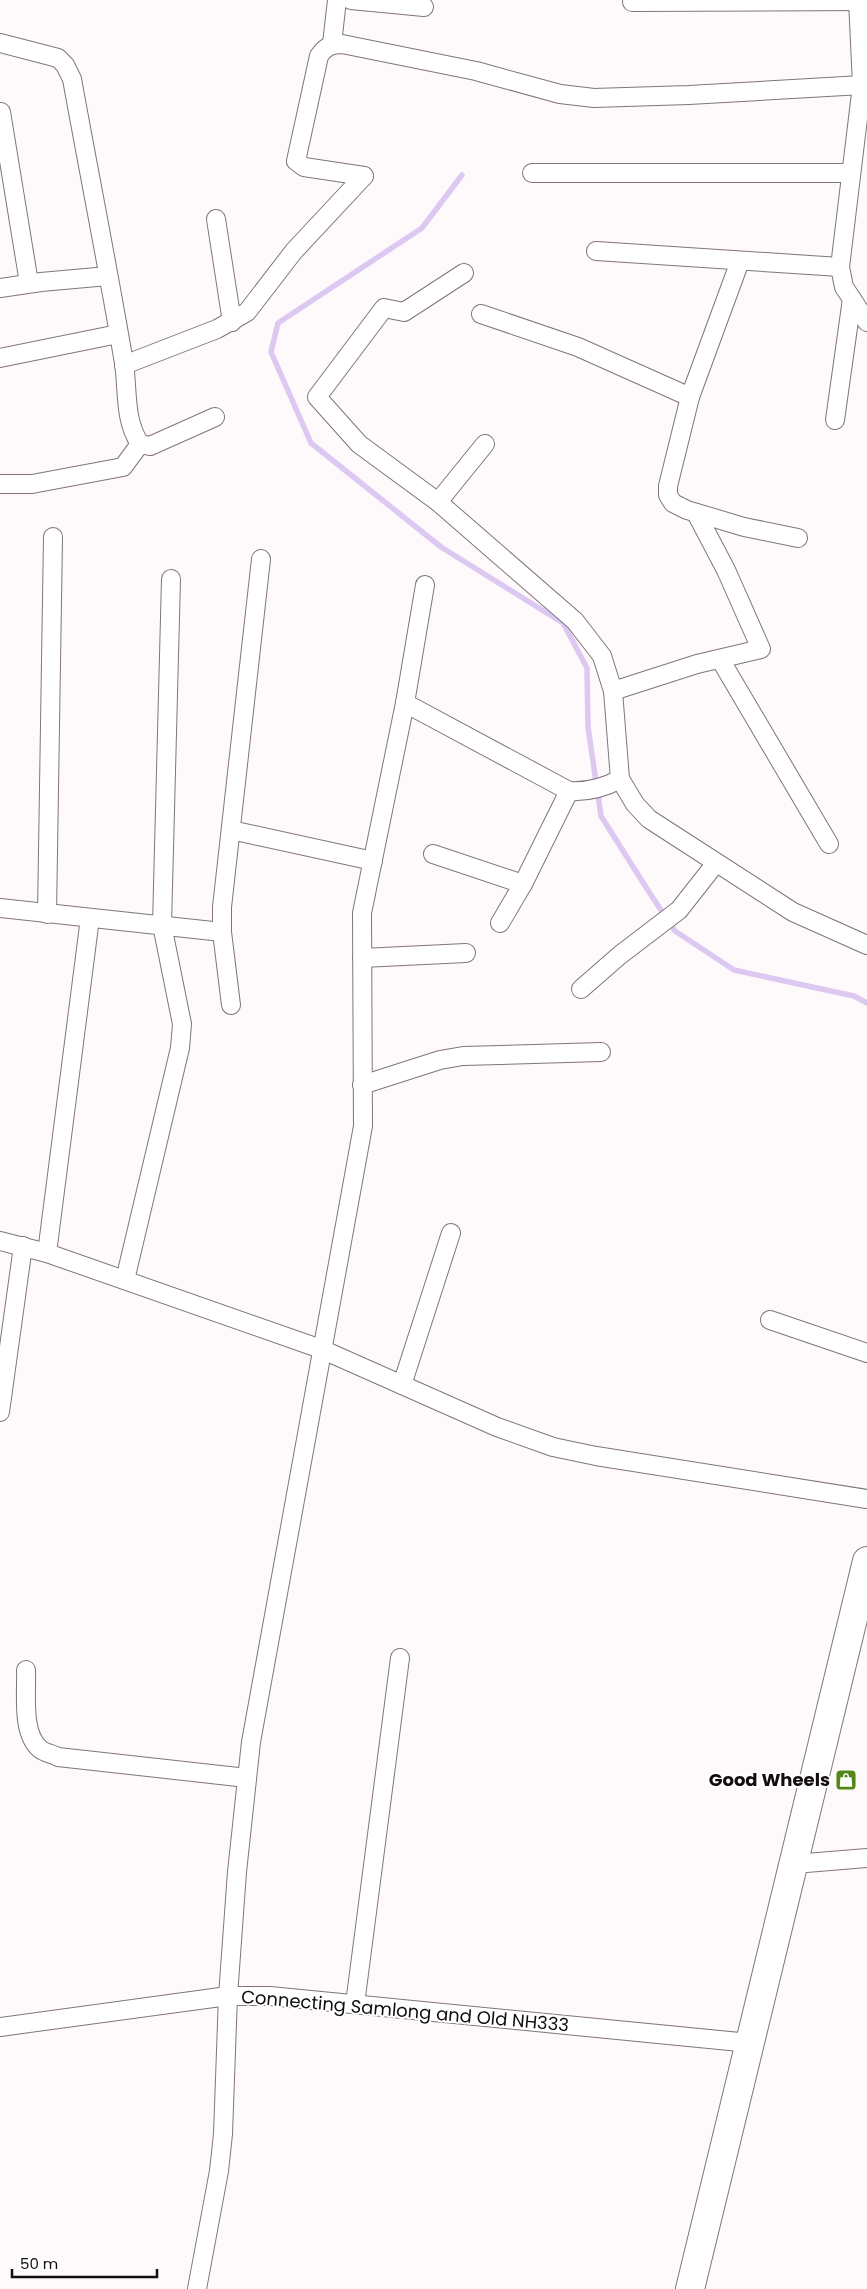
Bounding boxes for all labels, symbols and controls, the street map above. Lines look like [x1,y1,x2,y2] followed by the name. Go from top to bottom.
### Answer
[709,1767,830,1792] place label: Good Wheels
[834,1768,858,1792] shop icon: Good Wheels
[240,1984,570,2037] street label: Connecting Samlong and Old NH333
[12,2246,158,2278] scale bar
[20,2253,58,2274] text: 50 m

